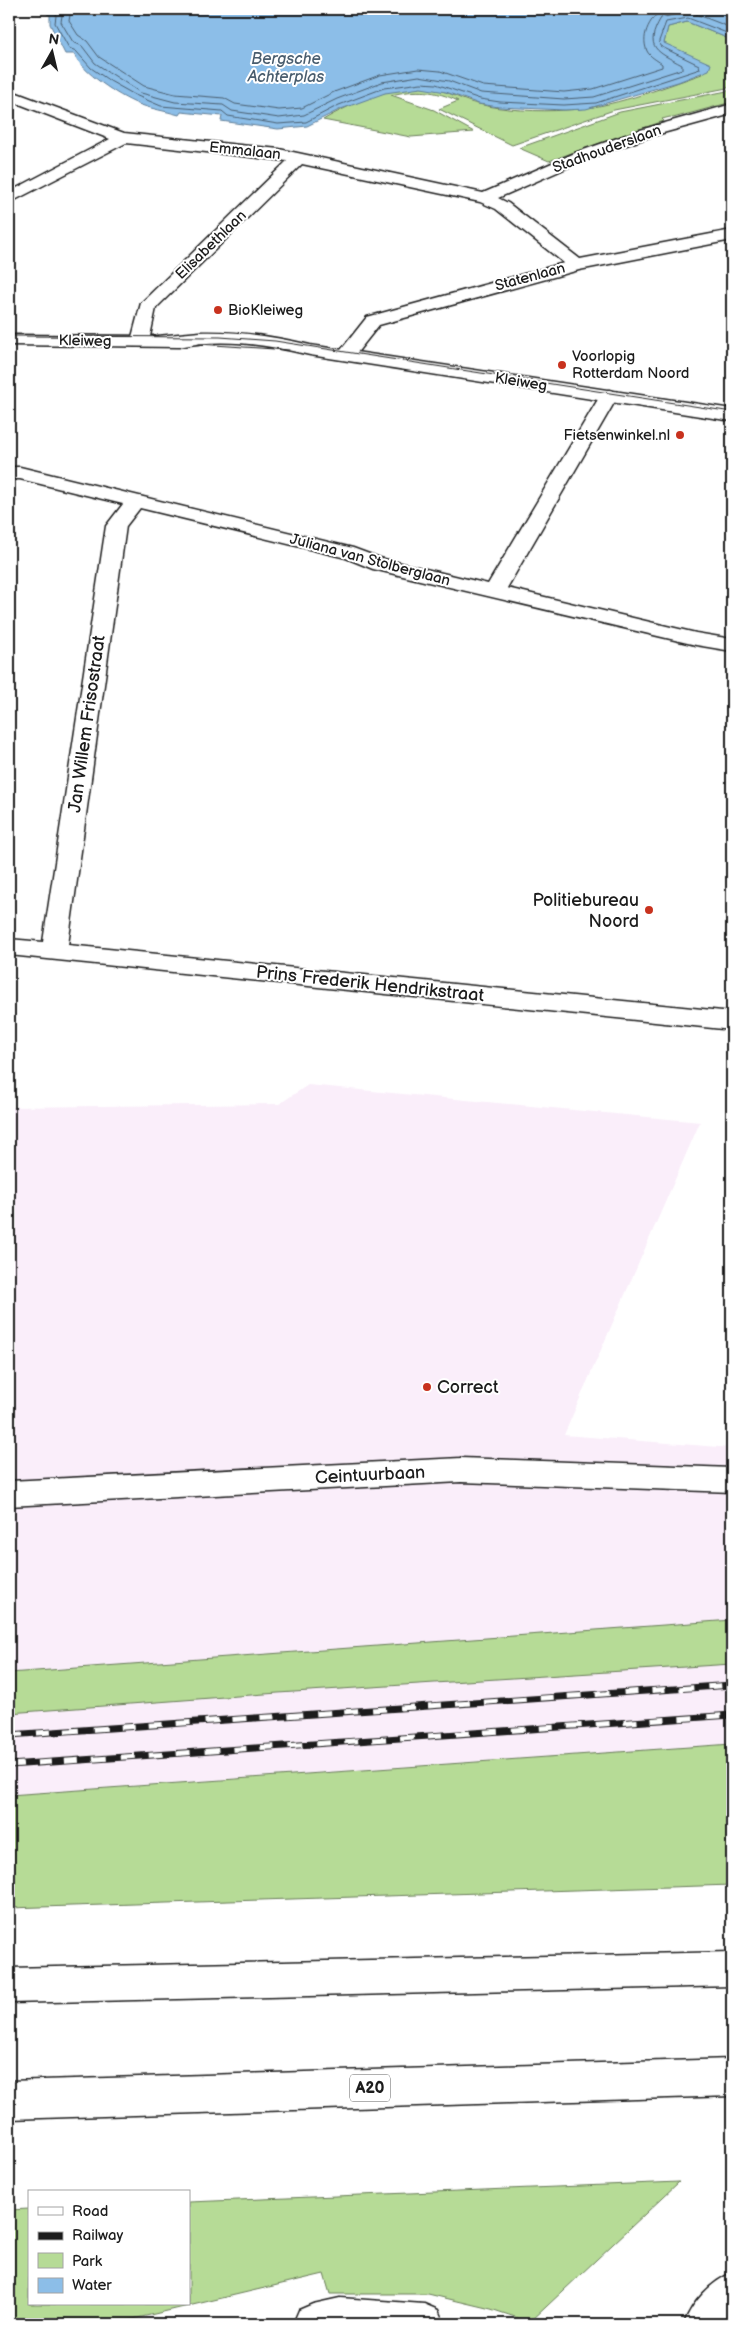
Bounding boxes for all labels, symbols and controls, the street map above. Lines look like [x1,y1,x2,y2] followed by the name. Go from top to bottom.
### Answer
[28,28,78,78] north arrow
[47,30,60,49] text: N
[247,50,324,87] water label: Bergsche Achterplas
[550,121,664,177] street label: Stadhouderslaan
[208,138,282,164] street label: Emmalaan
[171,206,251,284] street label: Elisabethlaan
[493,259,567,295] street label: Statenlaan
[228,301,303,320] place label: BioKleiweg
[212,304,224,316] marker: BioKleiweg
[58,331,112,351] street label: Kleiweg
[572,347,689,383] place label: Voorlopig Rotterdam Noord
[556,359,568,371] marker: Voorlopig Rotterdam Noord
[493,368,549,396] street label: Kleiweg
[563,426,670,445] place label: Fietsenwinkel.nl
[674,429,686,441] marker: Fietsenwinkel.nl
[288,529,452,591] street label: Juliana van Stolberglaan
[64,634,110,814] street label: Jan Willem Frisostraat
[533,890,639,932] place label: Politiebureau Noord
[643,904,655,916] marker: Politiebureau Noord
[255,962,486,1006] street label: Prins Frederik Hendrikstraat
[437,1377,499,1398] place label: Correct
[421,1381,433,1393] marker: Correct
[314,1462,426,1488] street label: Ceintuurbaan
[350,2074,390,2102] road number: A20
[28,2190,190,2306] legend
[72,2202,108,2221] text: Road
[72,2226,123,2245] text: Railway
[72,2252,103,2271] text: Park
[72,2276,112,2295] text: Water

